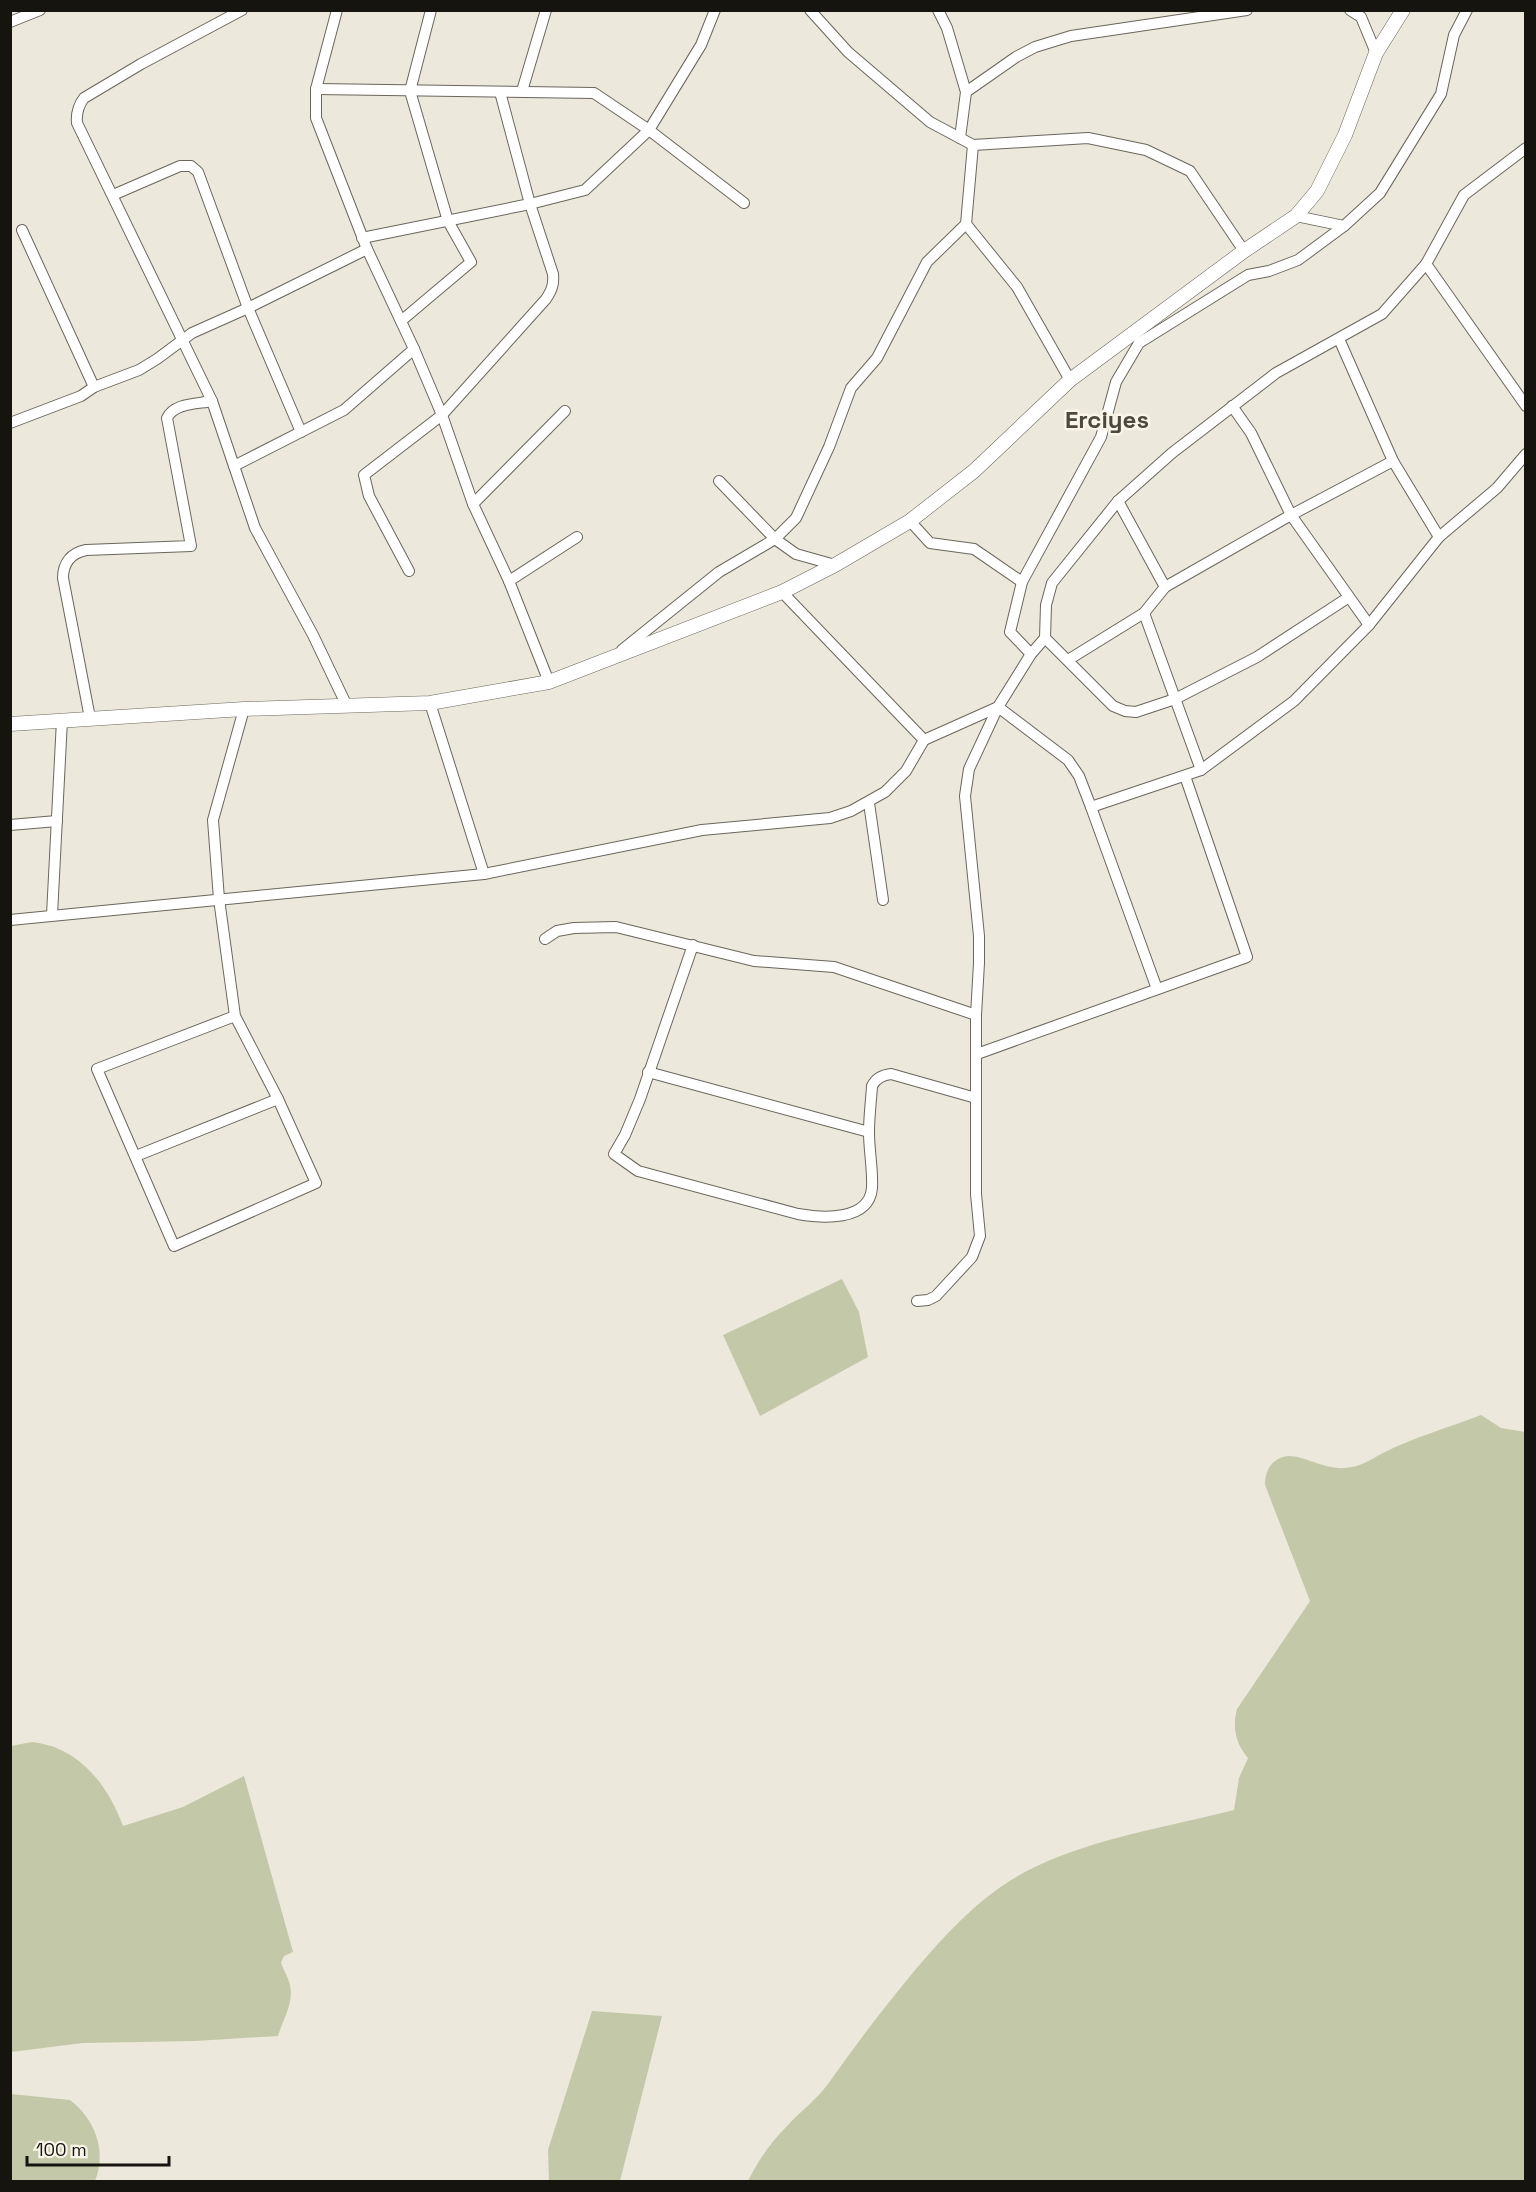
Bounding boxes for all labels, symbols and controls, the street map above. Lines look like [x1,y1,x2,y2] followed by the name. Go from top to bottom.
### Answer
[1065,404,1149,435] district label: Erciyes
[27,2129,170,2167] scale bar
[36,2138,87,2161] text: 100 m

